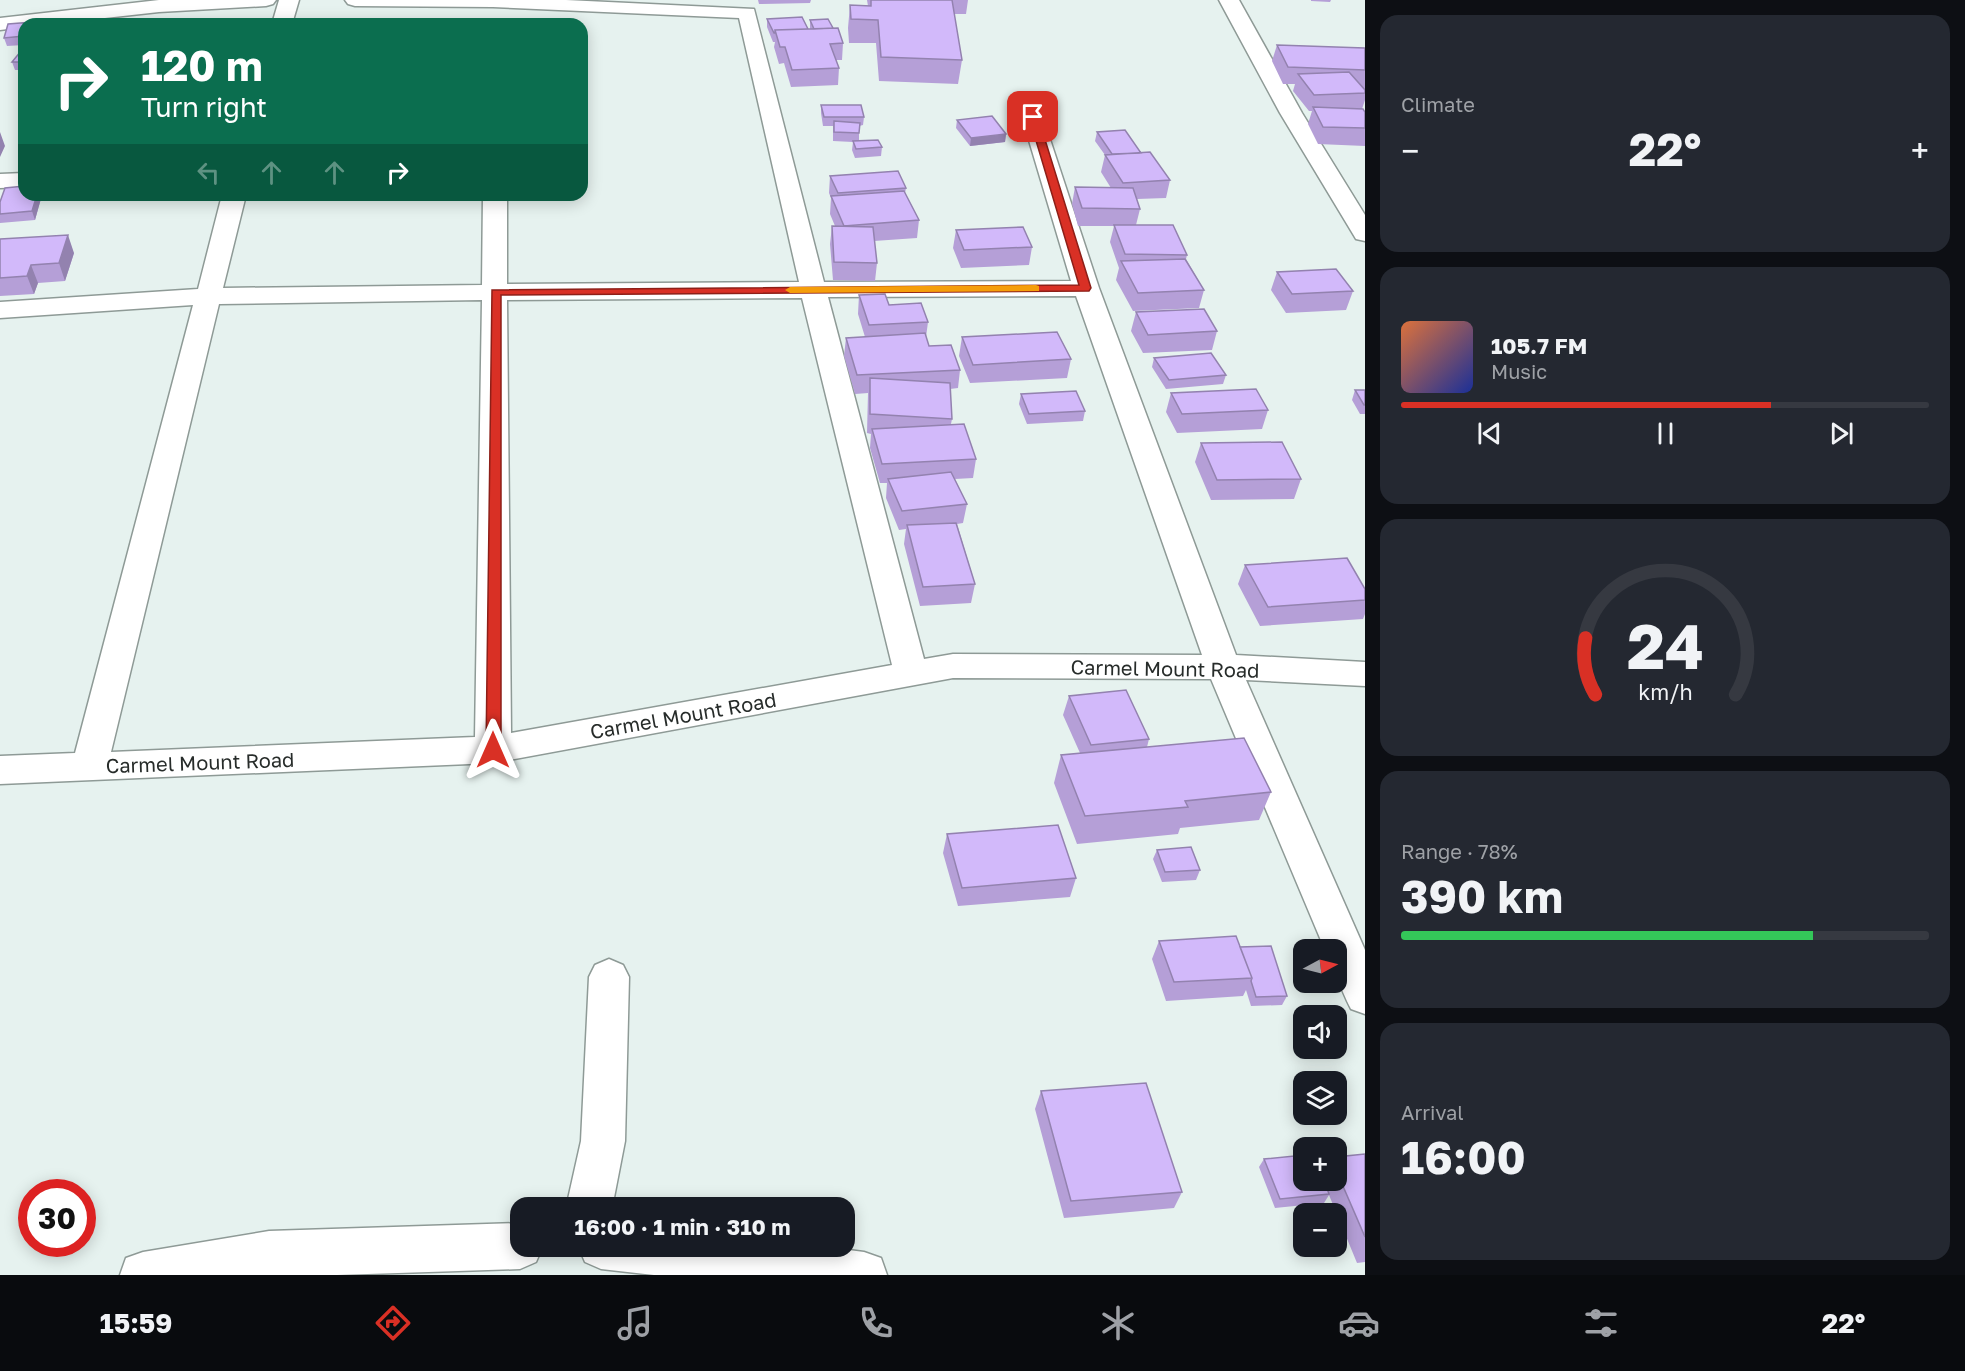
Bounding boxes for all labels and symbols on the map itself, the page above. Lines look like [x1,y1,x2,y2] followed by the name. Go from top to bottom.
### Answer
[1007,91,1058,142] pin
[1070,654,1260,682] street label: Carmel Mount Road
[588,687,778,743] street label: Carmel Mount Road
[461,718,525,782] position arrow
[105,747,295,777] street label: Carmel Mount Road
[1293,939,1347,993] north arrow
[18,1179,96,1257] speed limit sign: 30

